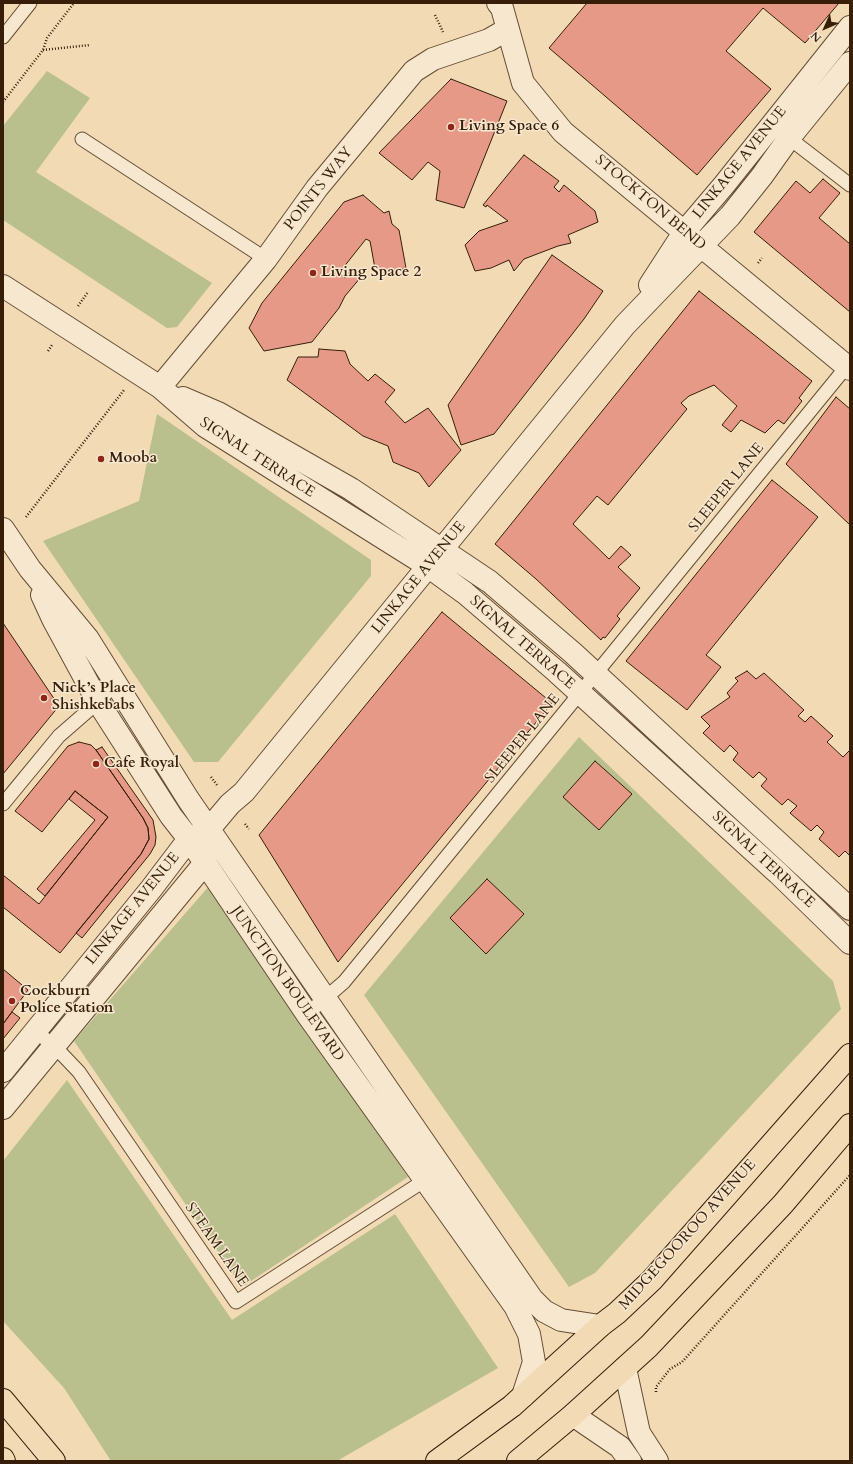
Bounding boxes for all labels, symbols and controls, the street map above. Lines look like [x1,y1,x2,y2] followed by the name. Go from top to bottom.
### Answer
[805,8,845,48] north arrow
[807,28,825,46] text: N
[689,103,791,223] street label: LINKAGE AVENUE
[459,118,559,136] place label: Living Space 6
[446,122,456,132] marker: Living Space 6
[281,144,357,234] street label: POINTS WAY
[591,151,709,255] street label: STOCKTON BEND
[321,264,421,282] place label: Living Space 2
[308,268,318,278] marker: Living Space 2
[196,414,318,502] street label: SIGNAL TERRACE
[686,440,768,536] street label: SLEEPER LANE
[109,450,157,468] place label: Mooba
[96,454,106,464] marker: Mooba
[368,518,470,638] street label: LINKAGE AVENUE
[466,592,578,694] street label: SIGNAL TERRACE
[52,680,136,715] place label: Nick’s Place Shishkebabs
[482,691,564,787] street label: SLEEPER LANE
[39,693,49,703] marker: Nick’s Place Shishkebabs
[104,755,179,773] place label: Cafe Royal
[91,759,101,769] marker: Cafe Royal
[708,808,818,912] street label: SIGNAL TERRACE
[82,849,184,969] street label: LINKAGE AVENUE
[226,903,348,1065] street label: JUNCTION BOULEVARD
[20,983,113,1018] place label: Cockburn Police Station
[7,996,17,1006] marker: Cockburn Police Station
[616,1156,760,1314] street label: MIDGEGOOROO AVENUE
[180,1200,252,1290] street label: STEAM LANE

